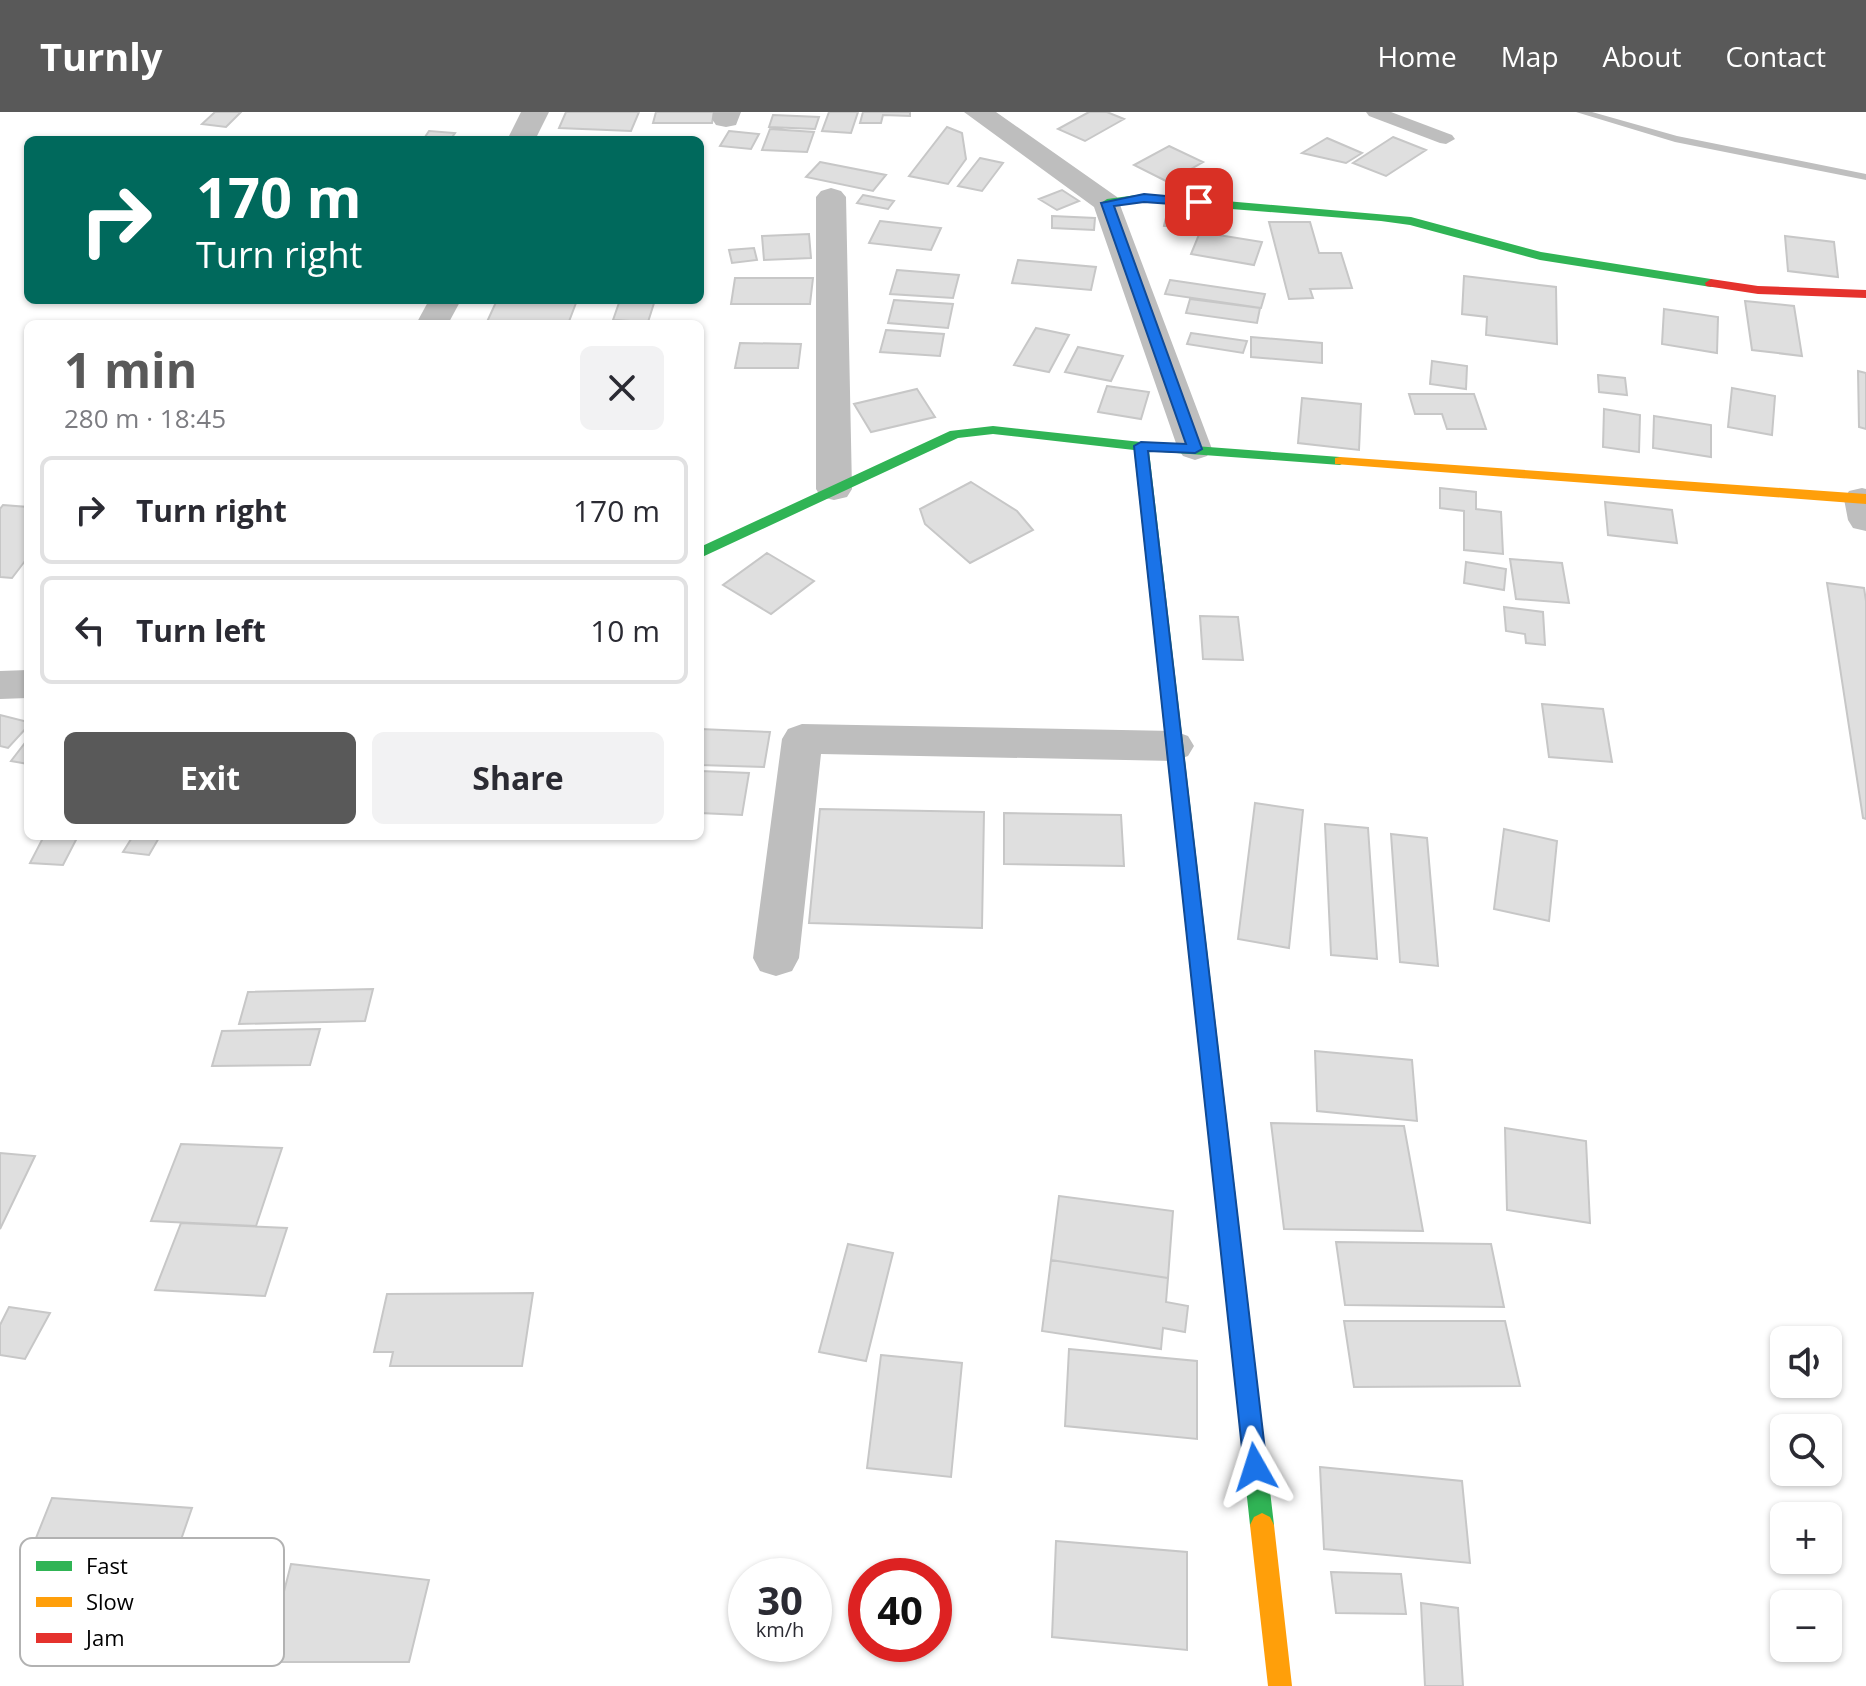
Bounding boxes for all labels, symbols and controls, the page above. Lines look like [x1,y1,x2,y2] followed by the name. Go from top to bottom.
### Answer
[40,30,162,82] text: Turnly
[1378,37,1457,75] text: Home
[1501,37,1559,75] text: Map
[1603,37,1681,75] text: About
[1725,37,1826,75] text: Contact
[196,158,362,234] text: 170 m
[64,168,168,272] icon: right
[1165,168,1233,236] pin
[1177,180,1221,224] icon: arrive
[196,230,362,279] text: Turn right
[64,337,197,402] text: 1 min
[580,346,664,430] button: close
[64,400,226,436] text: 280 m · 18:45
[68,488,112,532] icon: right
[136,490,287,531] text: Turn right
[573,490,660,531] text: 170 m
[68,608,112,652] icon: left
[136,610,266,651] text: Turn left
[590,610,660,651] text: 10 m
[64,732,356,824] button: Exit
[372,732,664,824] button: Share
[1770,1326,1842,1662] map controls
[1770,1326,1842,1398] button: sound
[1770,1414,1842,1486] button: search
[1213,1425,1297,1509] position arrow
[1770,1502,1842,1574] button: +
[20,1538,284,1666] legend
[86,1550,128,1580] text: Fast
[848,1558,952,1662] speed limit sign: 40
[757,1572,803,1627] text: 30
[86,1586,134,1616] text: Slow
[1770,1590,1842,1662] button: −
[756,1616,804,1643] text: km/h
[84,1622,125,1652] text: Jam

